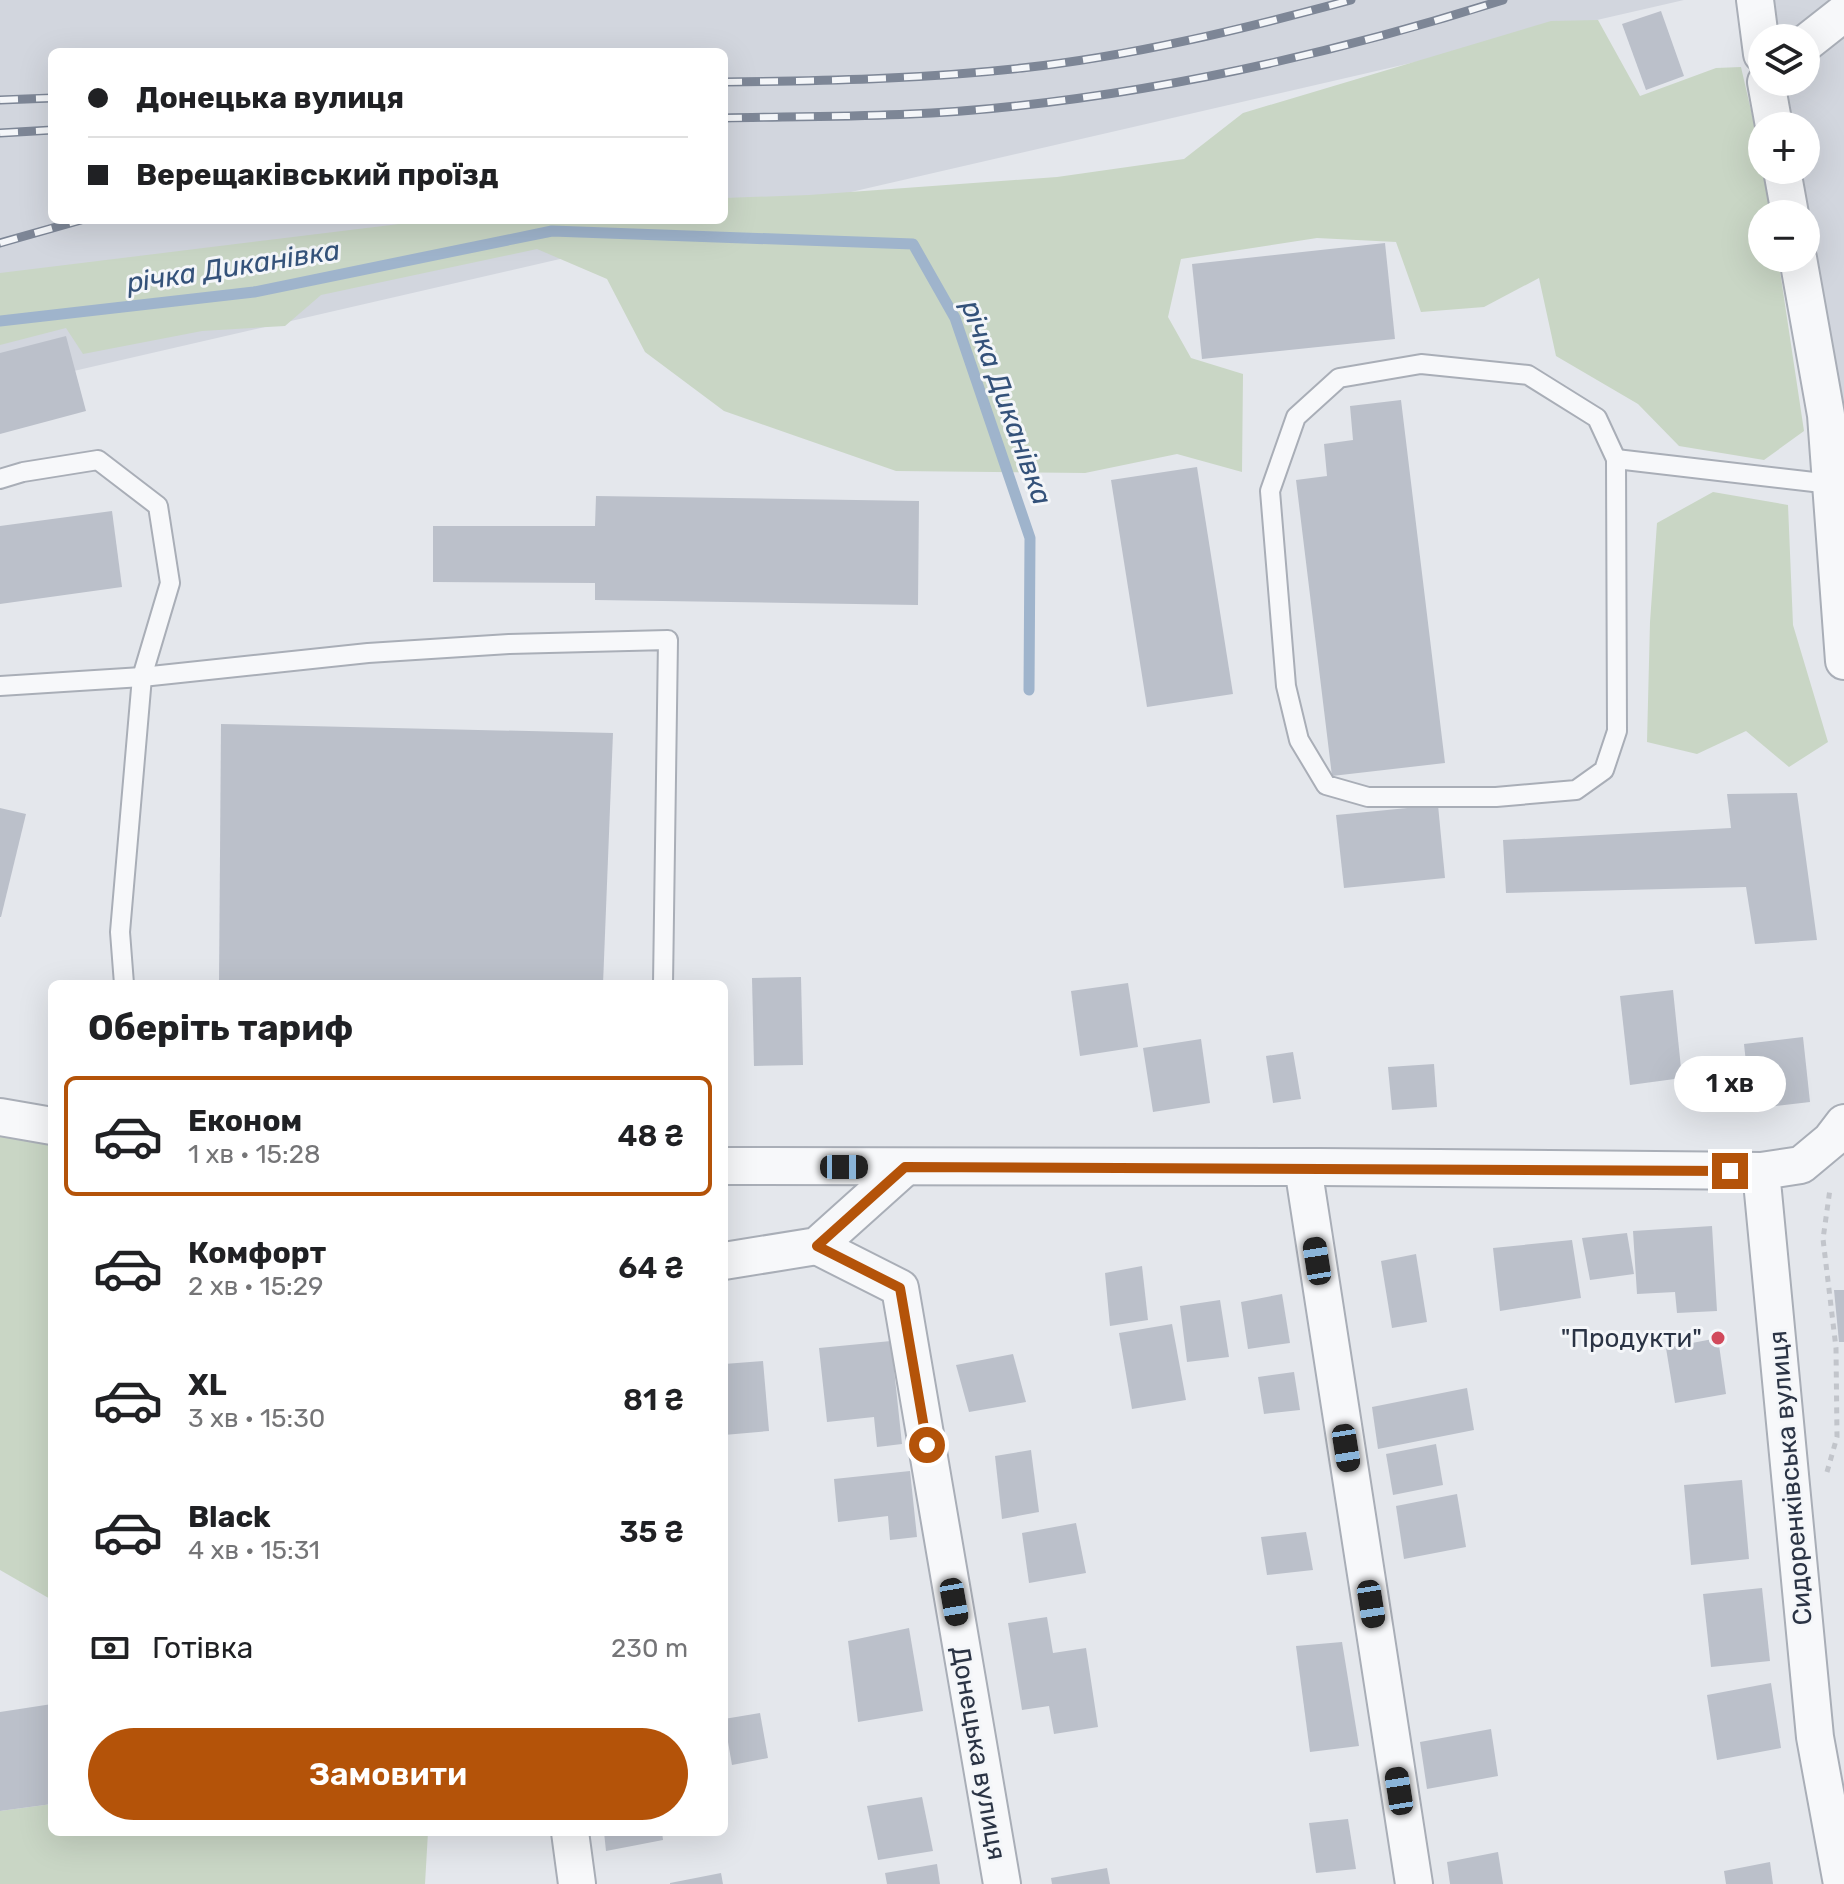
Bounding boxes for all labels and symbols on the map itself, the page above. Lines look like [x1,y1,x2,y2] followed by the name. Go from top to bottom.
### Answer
[124,233,342,300] water label: річка Диканівка
[954,295,1059,509] water label: річка Диканівка
[1674,1055,1786,1111] callout: 1 хв
[1712,1153,1748,1189] route end
[820,1155,868,1179] car
[1301,1235,1333,1287] car
[1561,1323,1702,1354] place label: "Продукти"
[1709,1329,1727,1347] marker: "Продукти"
[1762,1329,1819,1627] street label: Сидоренківська вулиця
[1330,1422,1362,1474] car
[909,1427,945,1463] route start
[938,1576,970,1628] car
[1355,1578,1387,1630] car
[944,1644,1013,1862] street label: Донецька вулиця
[1383,1765,1415,1817] car

